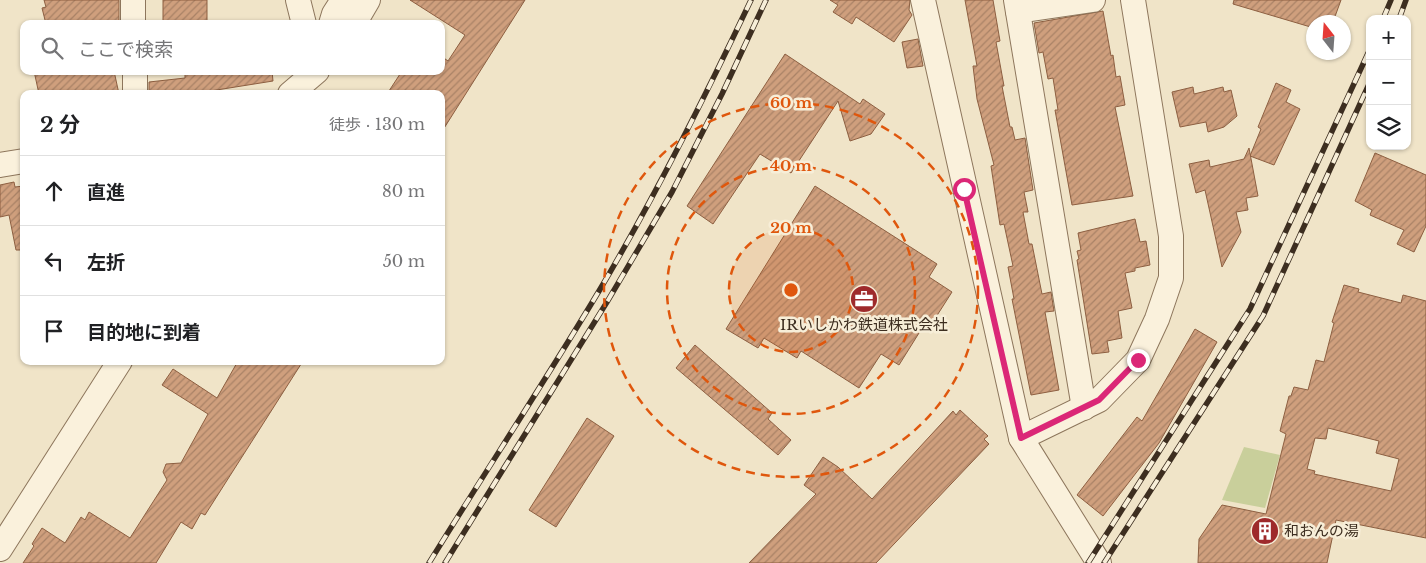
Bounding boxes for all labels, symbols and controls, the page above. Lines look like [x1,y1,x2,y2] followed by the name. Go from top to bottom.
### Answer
[1306,15,1351,60] north arrow
[1366,15,1411,150] map controls
[1366,15,1411,60] button: +
[20,20,445,75] search box
[38,34,66,62] icon: search
[78,38,173,61] text: ここで検索
[1366,60,1411,105] button: −
[770,93,812,112] text: 60 m
[1366,105,1411,150] button: layers
[40,112,80,138] text: 2 分
[329,114,425,134] text: 徒歩 · 130 m
[770,156,812,175] text: 40 m
[40,177,68,205] icon: ahead
[953,178,976,201] route start
[87,181,125,204] text: 直進
[382,181,425,201] text: 80 m
[770,218,812,237] text: 20 m
[40,247,68,275] icon: left
[87,251,125,274] text: 左折
[383,251,425,271] text: 50 m
[782,281,800,299] centre of rings
[849,284,879,314] office icon: IRいしかわ鉄道株式会社
[780,315,948,334] place label: IRいしかわ鉄道株式会社
[40,317,68,345] icon: arrive
[87,321,201,344] text: 目的地に到着
[1127,349,1150,372] route end
[1250,516,1280,546] building icon: 和おんの湯
[1284,521,1359,540] place label: 和おんの湯

